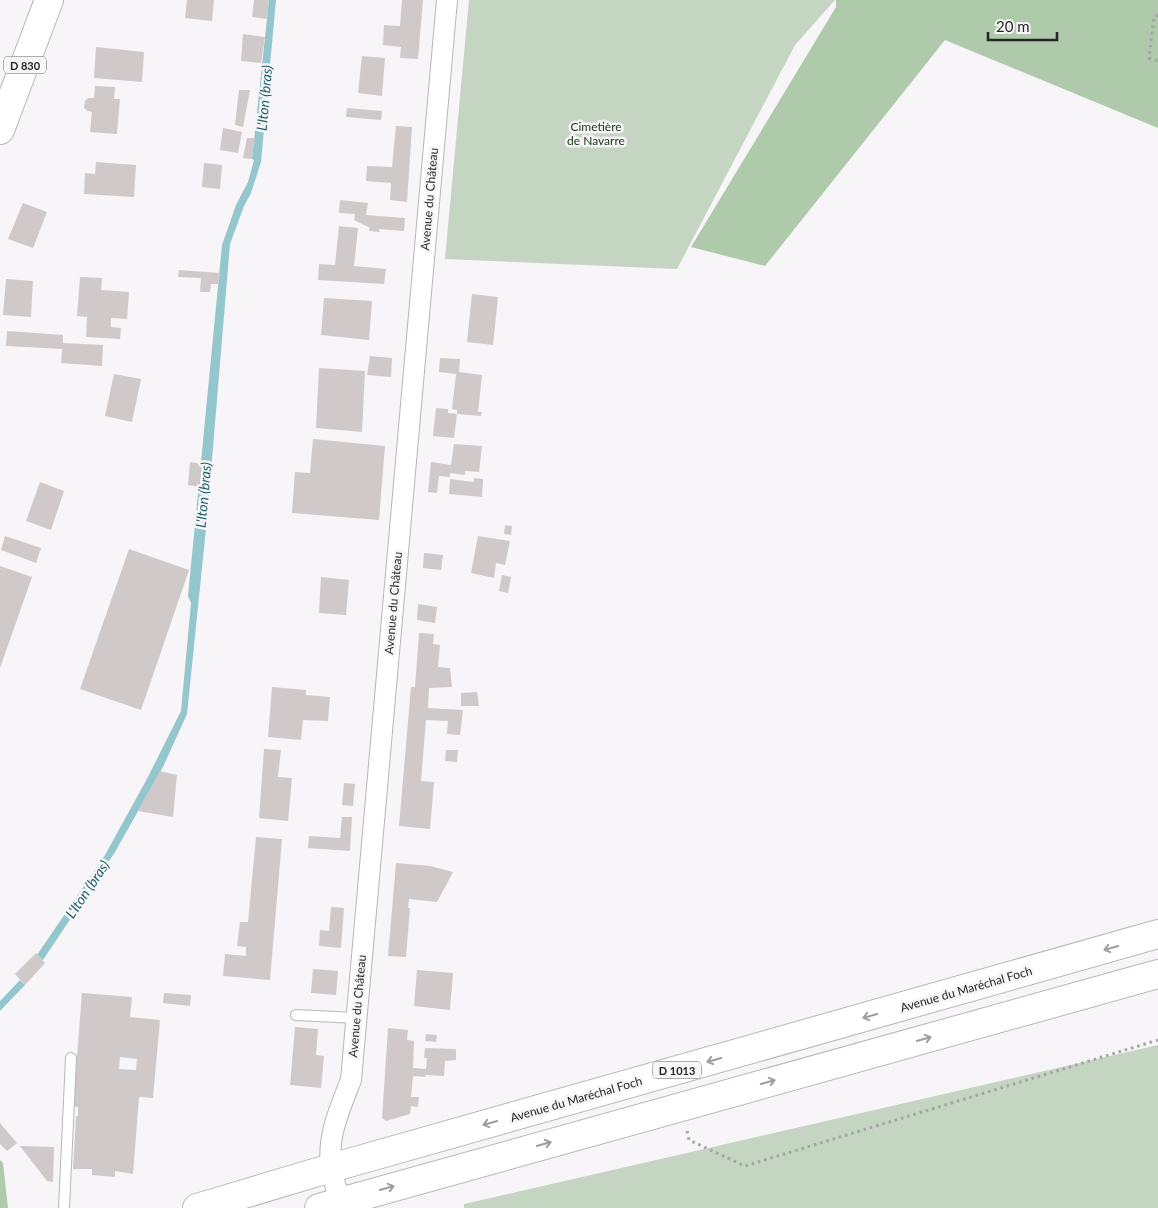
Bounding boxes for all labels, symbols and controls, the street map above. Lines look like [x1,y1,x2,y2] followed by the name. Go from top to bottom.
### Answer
[988,10,1057,42] scale bar
[996,17,1030,35] text: 20 m
[4,56,46,74] road number: D 830
[253,64,275,132] water label: L'Iton (bras)
[567,119,625,148] park label: Cimetière de Navarre
[417,147,441,251] street label: Avenue du Château
[192,461,214,529] water label: L'Iton (bras)
[381,551,405,655] street label: Avenue du Château
[62,857,113,921] water label: L'Iton (bras)
[1104,943,1120,953] one-way arrow
[345,954,369,1058] street label: Avenue du Château
[898,963,1034,1015] street label: Avenue du Maréchal Foch
[863,1011,879,1021] one-way arrow
[916,1033,932,1043] one-way arrow
[707,1055,723,1065] one-way arrow
[653,1062,701,1078] road number: D 1013
[508,1073,644,1125] street label: Avenue du Maréchal Foch
[759,1077,775,1087] one-way arrow
[483,1119,499,1128] one-way arrow
[535,1139,551,1149] one-way arrow
[379,1182,395,1192] one-way arrow

